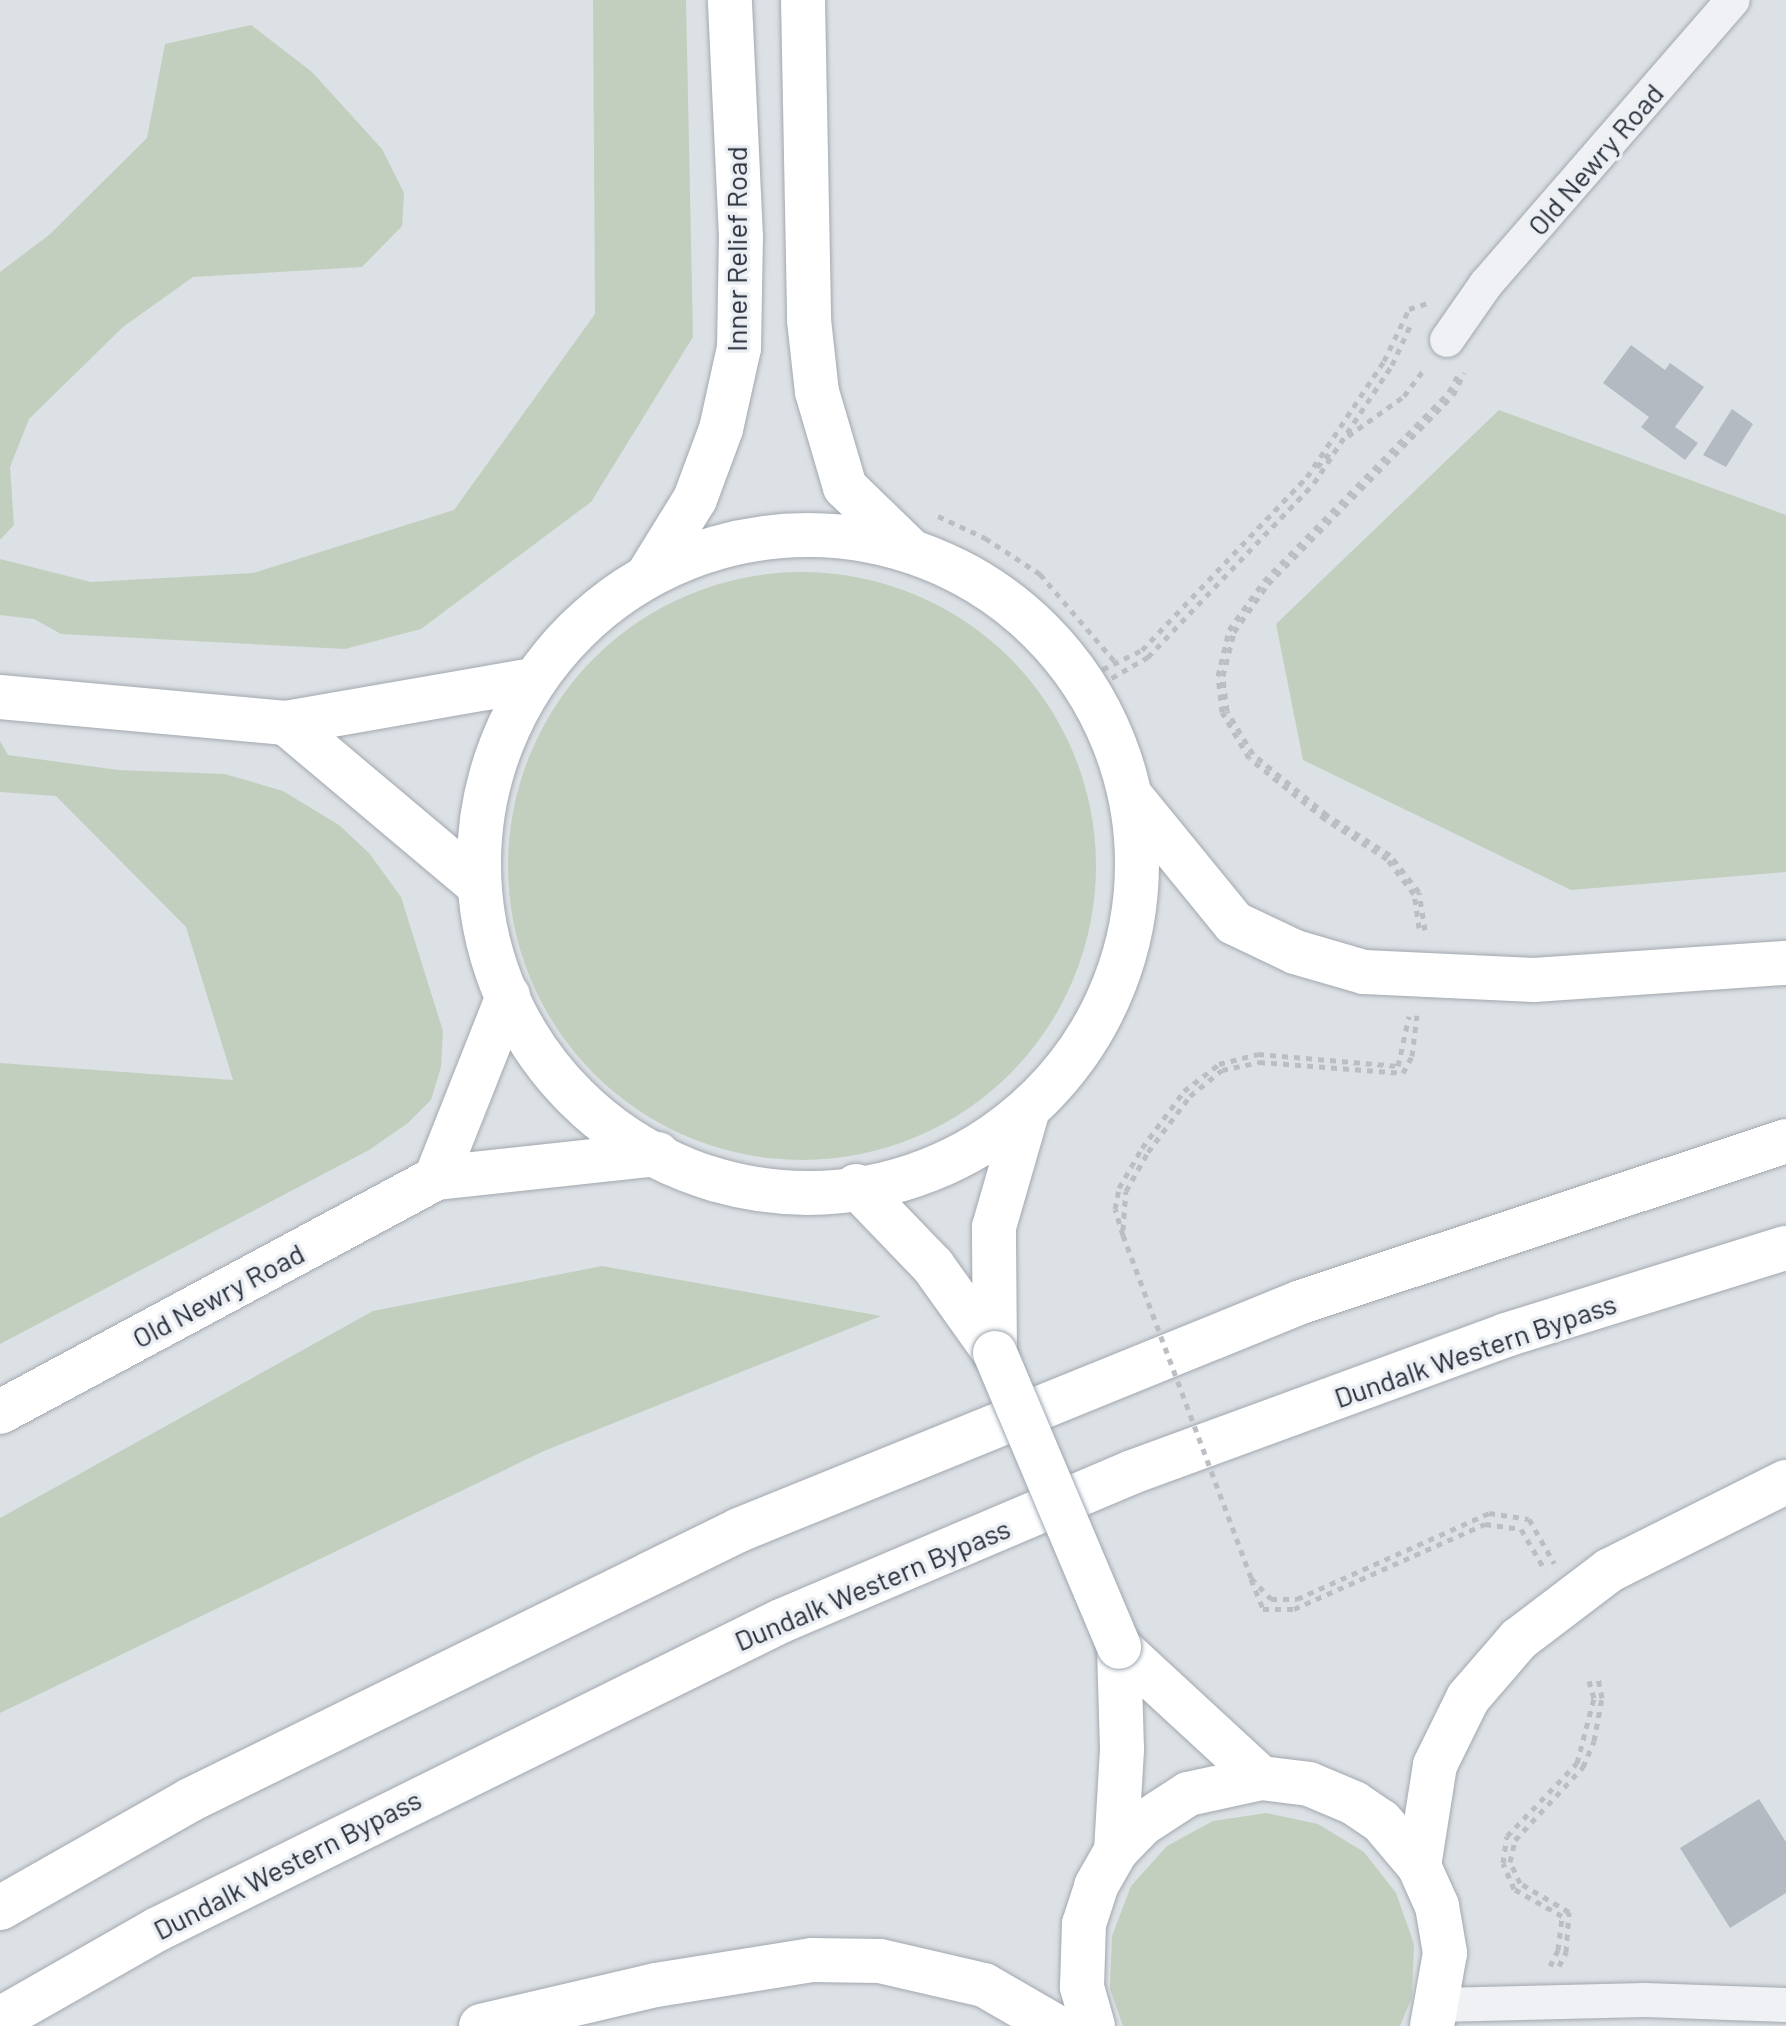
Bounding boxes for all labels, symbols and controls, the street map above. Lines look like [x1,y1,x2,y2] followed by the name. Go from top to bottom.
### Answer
[1520,76,1670,242] street label: Old Newry Road
[719,146,753,352] street label: Inner Relief Road
[126,1236,310,1354] street label: Old Newry Road
[1330,1286,1620,1414] street label: Dundalk Western Bypass
[729,1511,1015,1657] street label: Dundalk Western Bypass
[148,1782,426,1946] street label: Dundalk Western Bypass

